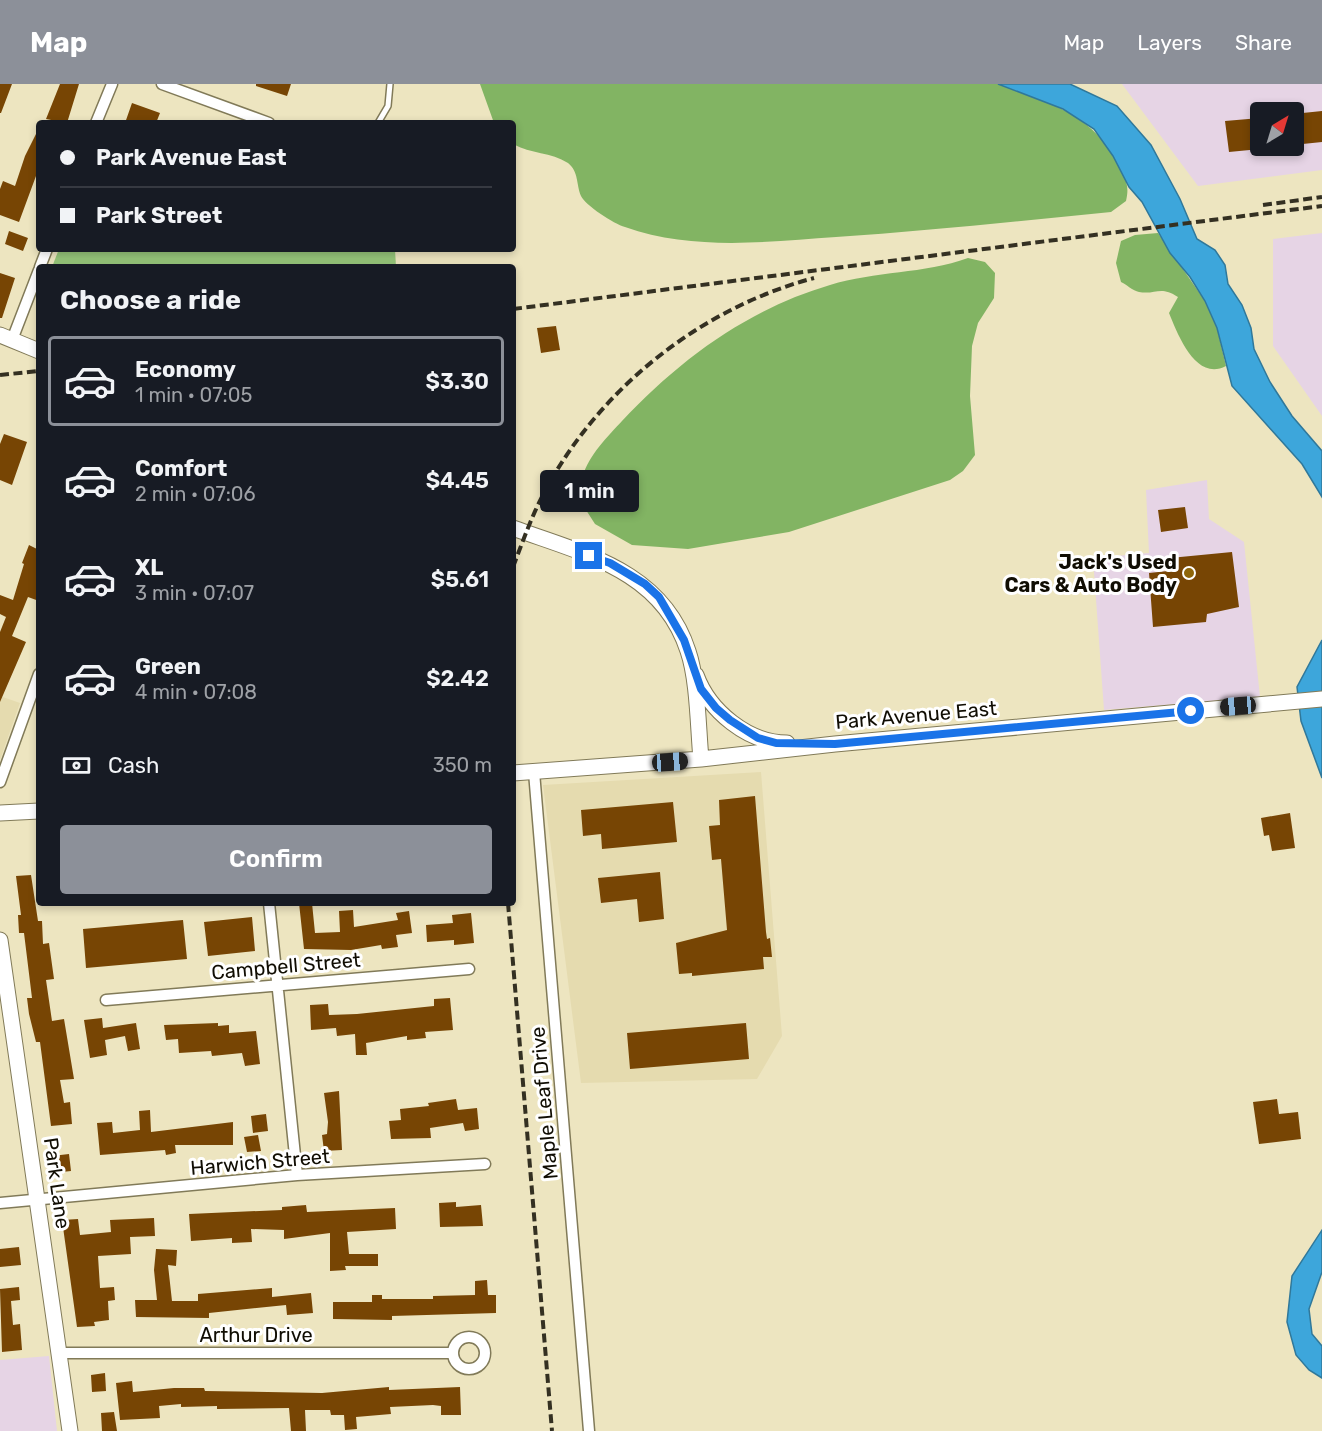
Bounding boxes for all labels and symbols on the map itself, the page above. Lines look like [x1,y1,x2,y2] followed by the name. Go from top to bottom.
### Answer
[1250,102,1304,156] north arrow
[540,469,638,511] callout: 1 min
[575,542,602,569] route end
[1004,550,1177,597] place label: Jack's Used Cars & Auto Body
[1182,566,1196,580] marker: Jack's Used Cars & Auto Body
[1219,695,1257,717] car
[834,696,998,734] street label: Park Avenue East
[1177,697,1204,724] route start
[651,752,689,772] car
[210,948,362,984] street label: Campbell Street
[525,1026,563,1180] street label: Maple Leaf Drive
[39,1136,75,1230] street label: Park Lane
[189,1144,331,1180] street label: Harwich Street
[199,1323,313,1347] street label: Arthur Drive

